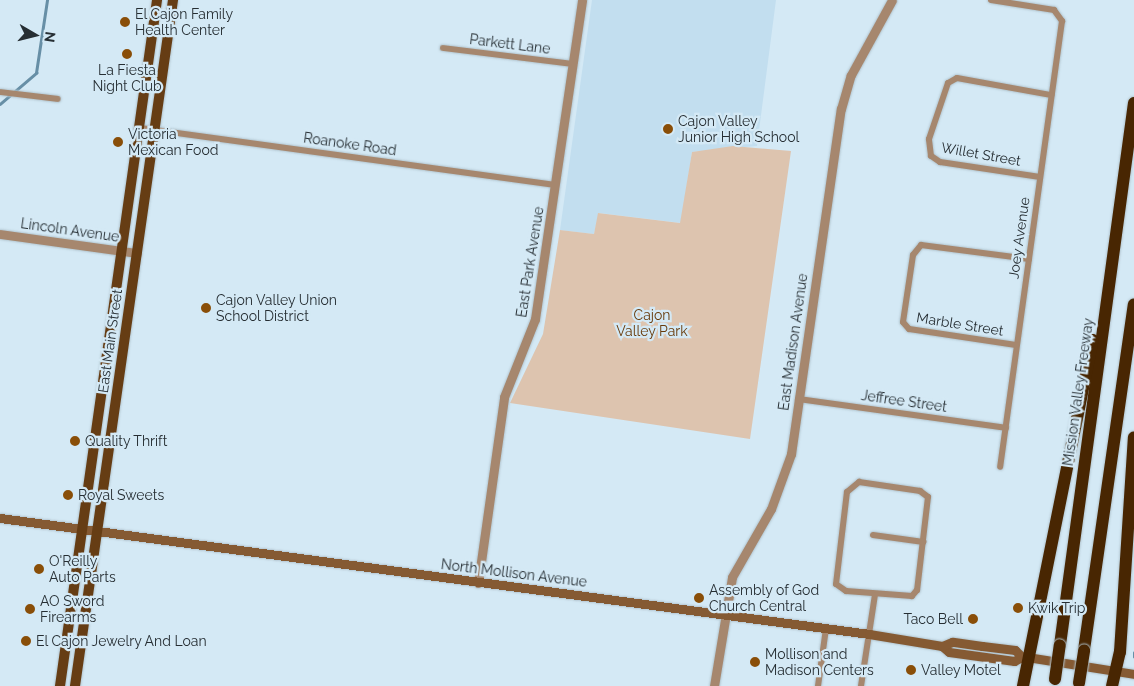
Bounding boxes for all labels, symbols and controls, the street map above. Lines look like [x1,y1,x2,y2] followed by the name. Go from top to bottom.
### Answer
[135,6,233,38] place label: El Cajon Family Health Center
[10,10,60,60] north arrow
[119,16,131,28] marker: El Cajon Family Health Center
[41,31,59,43] text: N
[469,31,551,57] street label: Parkett Lane
[121,48,133,60] marker: La Fiesta Night Club
[92,62,162,94] place label: La Fiesta Night Club
[678,113,800,146] place label: Cajon Valley Junior High School
[662,123,674,135] marker: Cajon Valley Junior High School
[128,126,218,158] place label: Victoria Mexican Food
[302,129,398,159] street label: Roanoke Road
[112,136,124,148] marker: Victoria Mexican Food
[940,139,1022,169] street label: Willet Street
[1005,196,1033,280] street label: Joey Avenue
[513,205,547,319] street label: East Park Avenue
[19,215,121,245] street label: Lincoln Avenue
[775,272,811,412] street label: East Madison Avenue
[94,288,126,394] street label: East Main Street
[216,292,338,324] place label: Cajon Valley Union School District
[200,302,212,314] marker: Cajon Valley Union School District
[616,307,688,340] park label: Cajon Valley Park
[915,309,1005,339] street label: Marble Street
[1059,317,1097,467] street label: Mission Valley Freeway
[860,387,948,415] street label: Jeffree Street
[85,433,168,449] place label: Quality Thrift
[69,435,81,447] marker: Quality Thrift
[78,487,165,503] place label: Royal Sweets
[62,489,74,501] marker: Royal Sweets
[49,553,116,586] place label: O'Reilly Auto Parts
[440,556,588,590] street label: North Mollison Avenue
[33,563,45,575] marker: O'Reilly Auto Parts
[709,582,820,614] place label: Assembly of God Church Central
[693,592,705,604] marker: Assembly of God Church Central
[40,593,104,626] place label: AO Sword Firearms
[1028,600,1086,616] place label: Kwik Trip
[1012,602,1024,614] marker: Kwik Trip
[24,603,36,615] marker: AO Sword Firearms
[904,611,963,627] place label: Taco Bell
[967,613,979,625] marker: Taco Bell
[36,633,208,649] place label: El Cajon Jewelry And Loan
[20,635,32,647] marker: El Cajon Jewelry And Loan
[765,646,874,679] place label: Mollison and Madison Centers
[749,656,761,668] marker: Mollison and Madison Centers
[921,662,1001,678] place label: Valley Motel
[905,664,917,676] marker: Valley Motel

